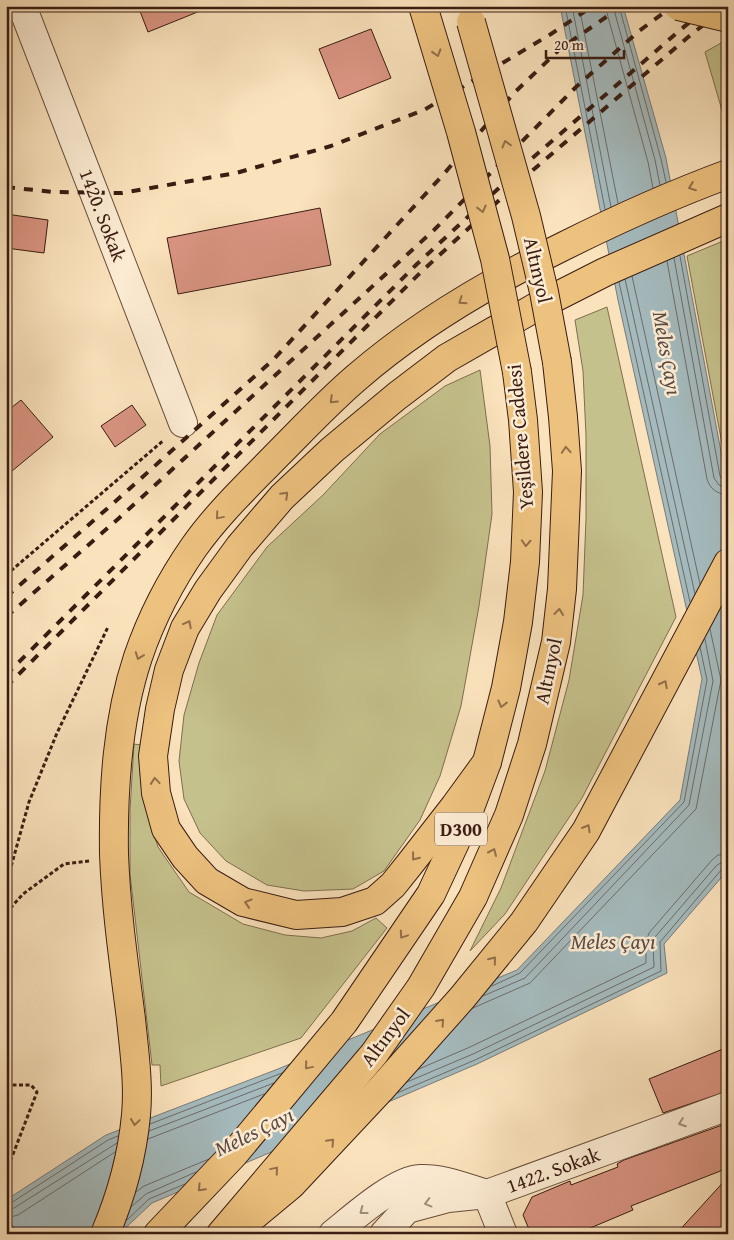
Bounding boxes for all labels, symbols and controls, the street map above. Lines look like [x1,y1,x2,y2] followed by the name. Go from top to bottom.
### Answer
[546,28,624,60] scale bar
[554,34,585,55] text: 20 m
[432,48,442,57] one-way arrow
[502,141,512,149] one-way arrow
[72,164,135,266] street label: 1420. Sokak
[689,181,697,191] one-way arrow
[477,205,487,213] one-way arrow
[517,234,560,306] street label: Altınyol
[458,295,467,304] one-way arrow
[645,308,690,397] water label: Meles Çayı
[499,363,540,511] street label: Yeşildere Caddesi
[330,394,339,403] one-way arrow
[560,446,571,454] one-way arrow
[279,492,288,501] one-way arrow
[217,510,225,519] one-way arrow
[520,539,531,547] one-way arrow
[553,608,564,616] one-way arrow
[182,621,192,630] one-way arrow
[526,635,569,707] street label: Altınyol
[135,651,145,660] one-way arrow
[658,681,668,690] one-way arrow
[497,699,507,707] one-way arrow
[149,777,160,785] one-way arrow
[435,812,487,846] road number: D300
[581,824,591,833] one-way arrow
[486,848,497,857] one-way arrow
[413,851,421,860] one-way arrow
[245,898,253,908] one-way arrow
[571,926,655,957] water label: Meles Çayı
[400,929,410,938] one-way arrow
[488,957,496,966] one-way arrow
[353,1001,417,1072] street label: Altınyol
[435,1018,444,1027] one-way arrow
[304,1060,313,1069] one-way arrow
[209,1099,299,1164] water label: Meles Çayı
[678,1117,687,1127] one-way arrow
[130,1119,141,1127] one-way arrow
[325,1138,334,1147] one-way arrow
[502,1139,604,1200] street label: 1422. Sokak
[269,1167,278,1176] one-way arrow
[198,1183,207,1192] one-way arrow
[424,1197,433,1208] one-way arrow
[359,1205,369,1214] one-way arrow

